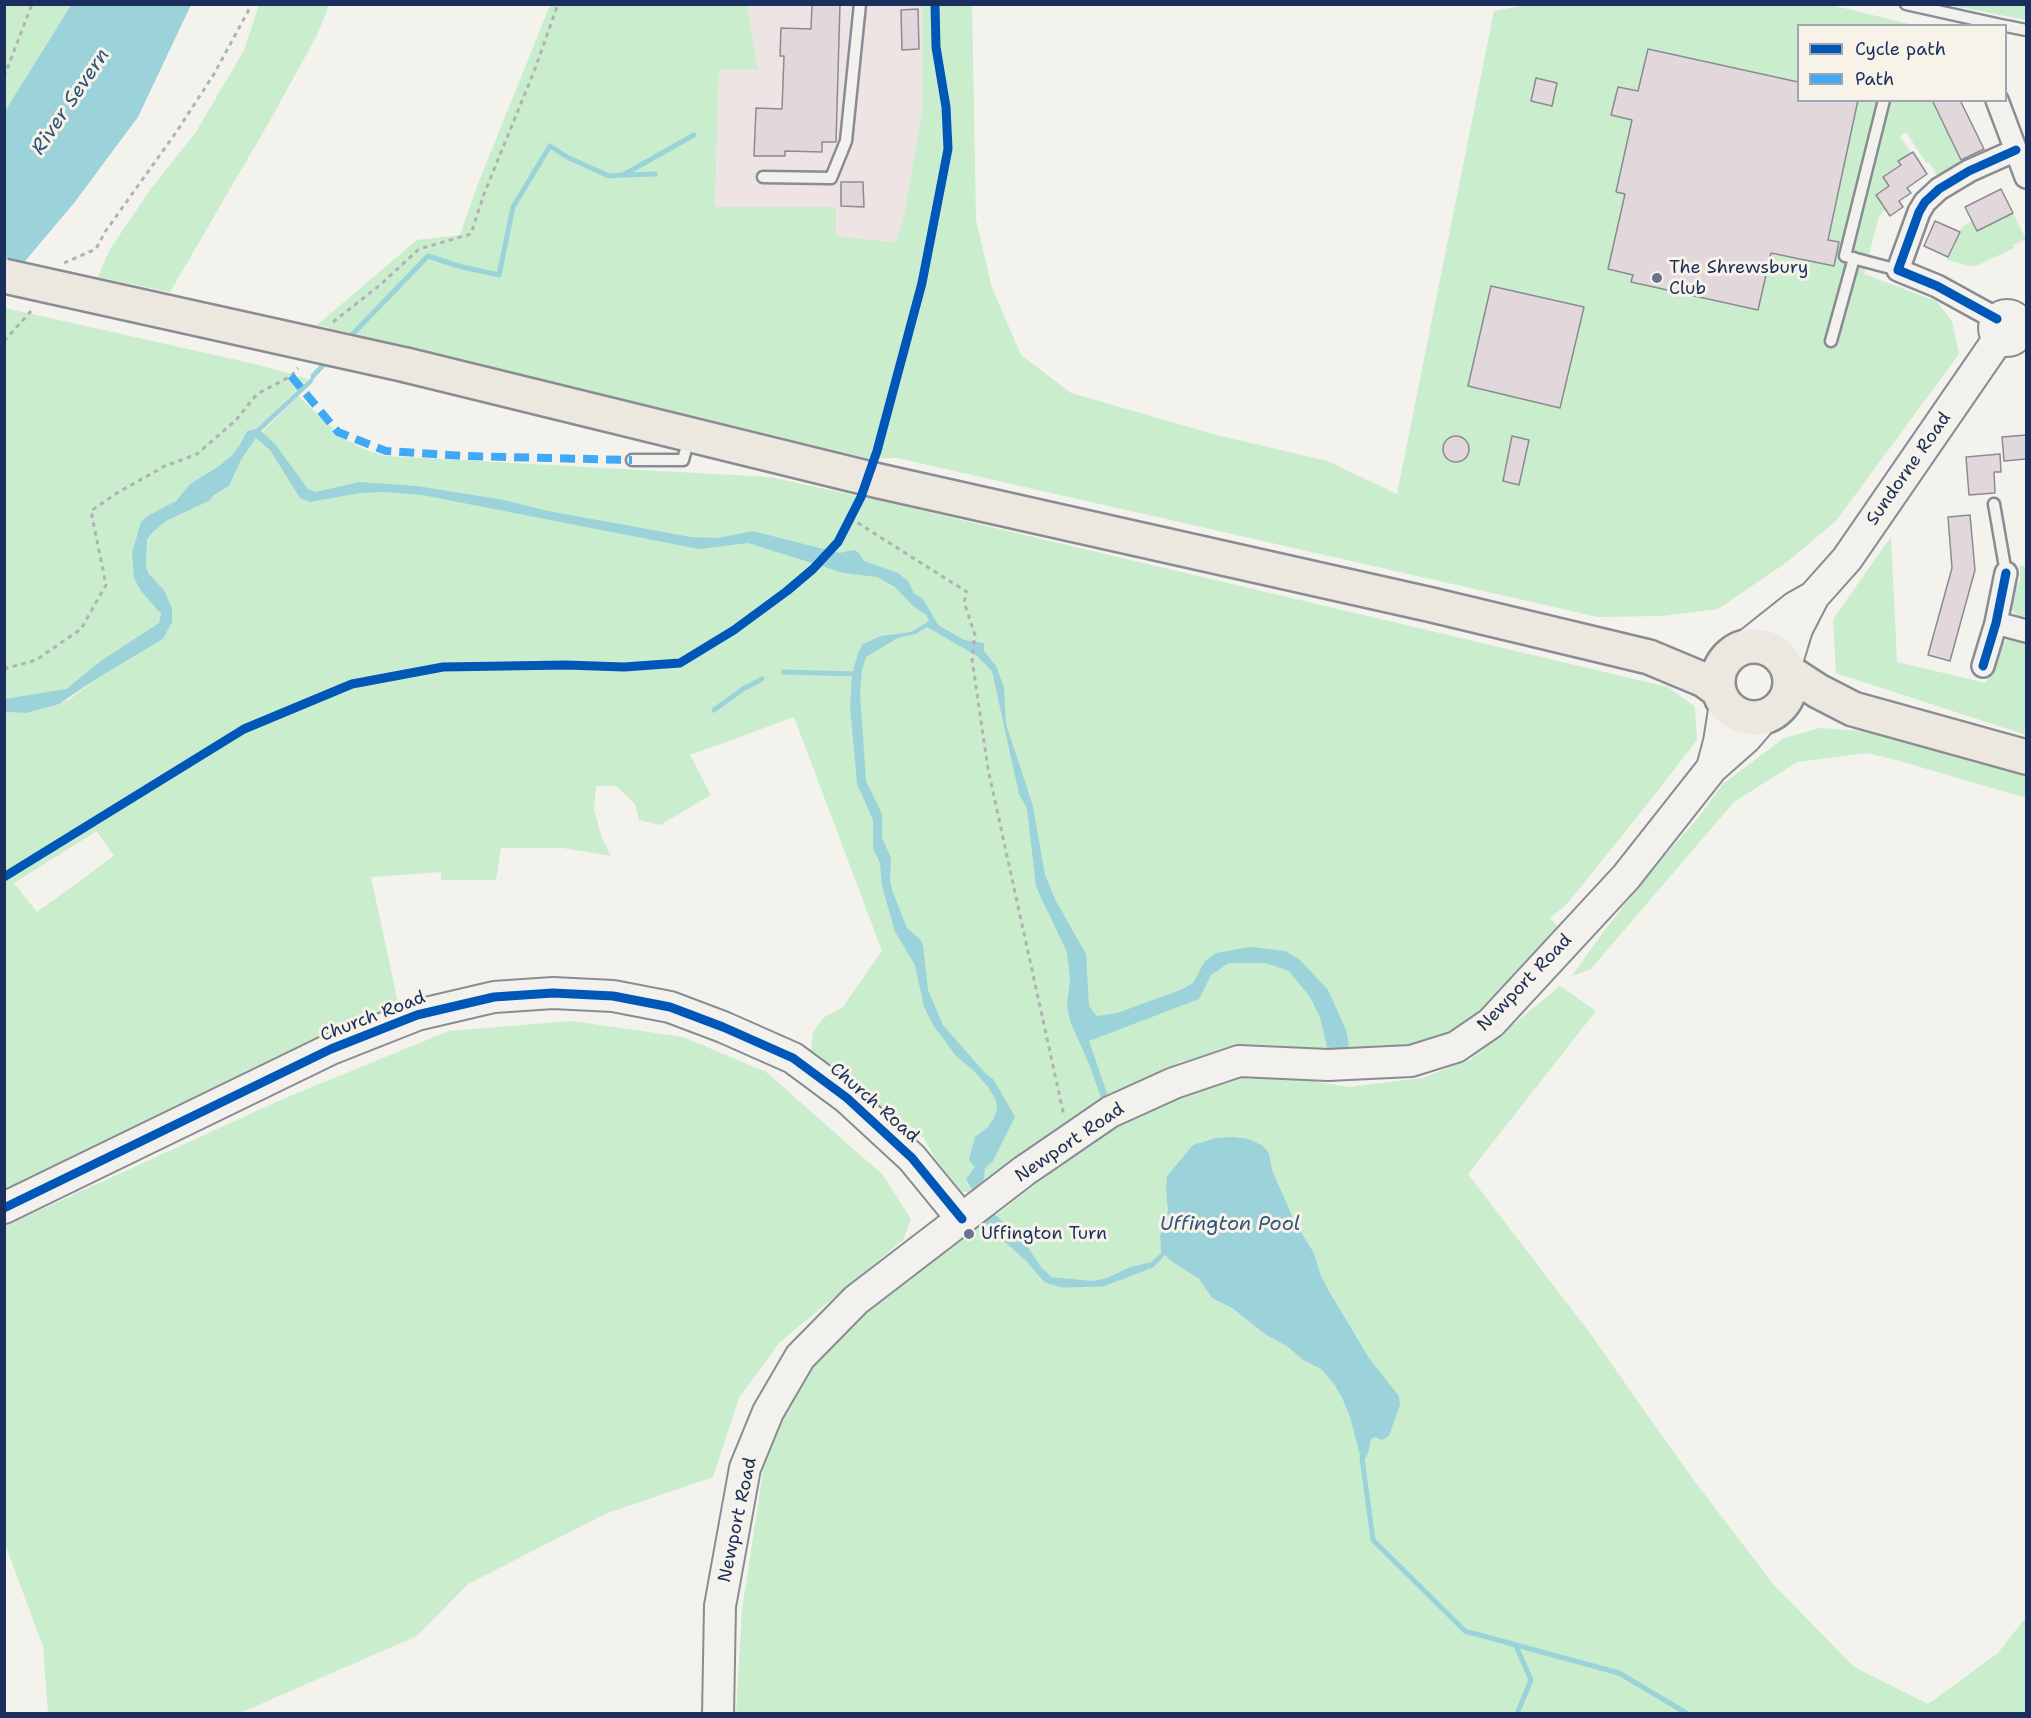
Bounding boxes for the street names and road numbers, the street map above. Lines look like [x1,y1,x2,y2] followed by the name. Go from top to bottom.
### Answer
[1862,408,1956,530] street label: Sundorne Road
[1473,930,1577,1036] street label: Newport Road
[317,987,429,1047] street label: Church Road
[825,1058,923,1148] street label: Church Road
[1011,1099,1129,1187] street label: Newport Road
[714,1456,762,1584] street label: Newport Road

